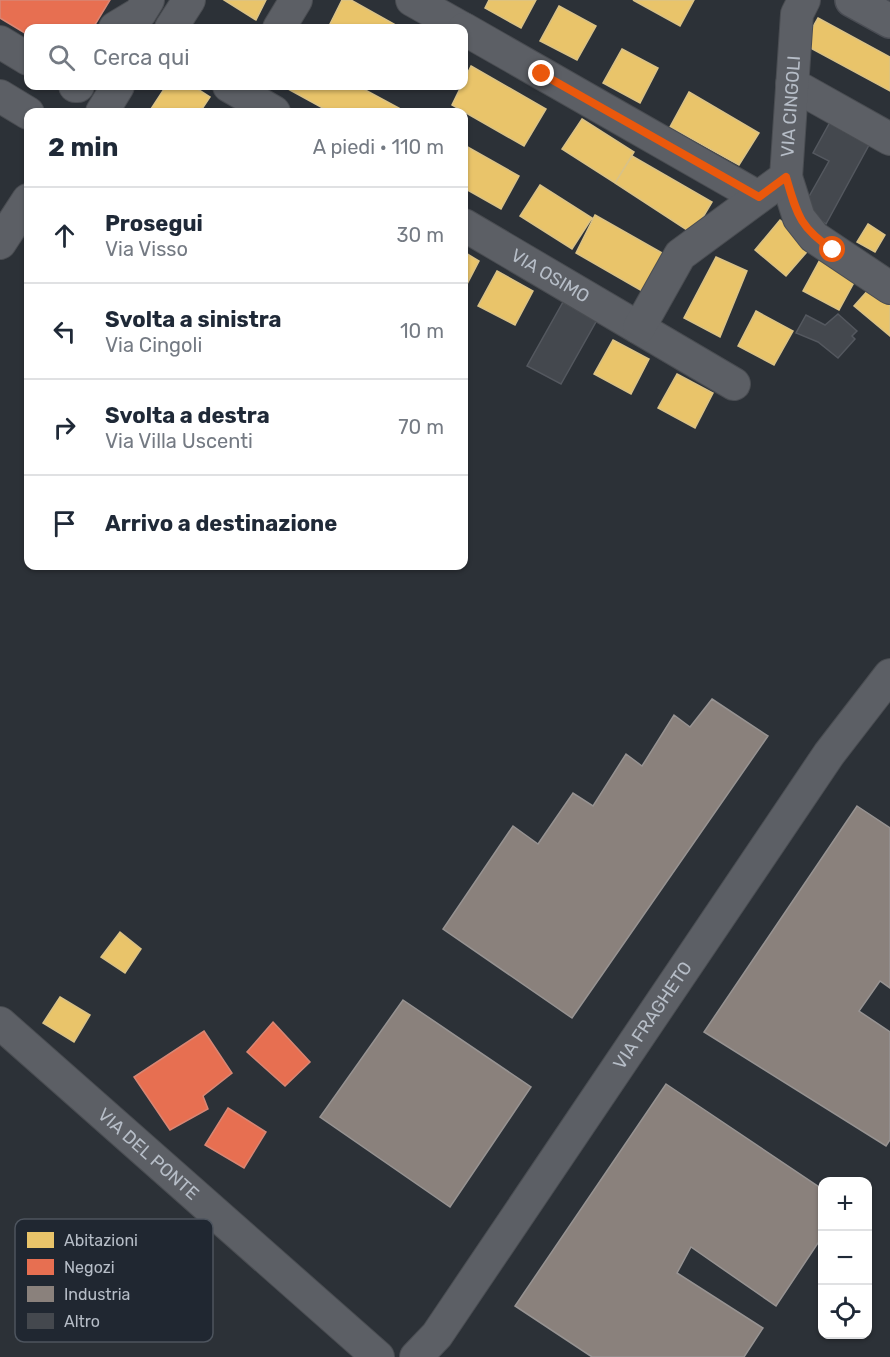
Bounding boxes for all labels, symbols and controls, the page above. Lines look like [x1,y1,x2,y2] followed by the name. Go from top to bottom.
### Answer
[24,24,468,90] search box
[45,41,78,74] icon: search
[93,44,189,71] text: Cerca qui
[776,55,805,158] street label: VIA CINGOLI
[528,60,554,86] route end
[48,132,118,163] text: 2 min
[313,135,444,159] text: A piedi · 110 m
[105,210,203,237] text: Prosegui
[48,219,81,252] icon: ahead
[397,223,444,247] text: 30 m
[819,236,845,262] route start
[105,237,188,261] text: Via Visso
[507,244,593,307] street label: VIA OSIMO
[105,306,282,333] text: Svolta a sinistra
[48,315,81,348] icon: left
[400,319,444,343] text: 10 m
[105,333,202,357] text: Via Cingoli
[105,402,270,429] text: Svolta a destra
[48,411,81,444] icon: right
[398,415,444,439] text: 70 m
[105,429,253,453] text: Via Villa Uscenti
[48,507,81,540] icon: arrive
[105,510,337,537] text: Arrivo a destinazione
[609,957,697,1073] street label: VIA FRAGHETO
[93,1104,204,1205] street label: VIA DEL PONTE
[818,1177,872,1339] map controls
[818,1177,872,1231] button: +
[15,1219,213,1342] legend
[64,1231,138,1250] text: Abitazioni
[818,1231,872,1285] button: −
[64,1258,115,1277] text: Negozi
[64,1285,130,1304] text: Industria
[818,1285,872,1339] button: locate
[64,1312,100,1331] text: Altro

